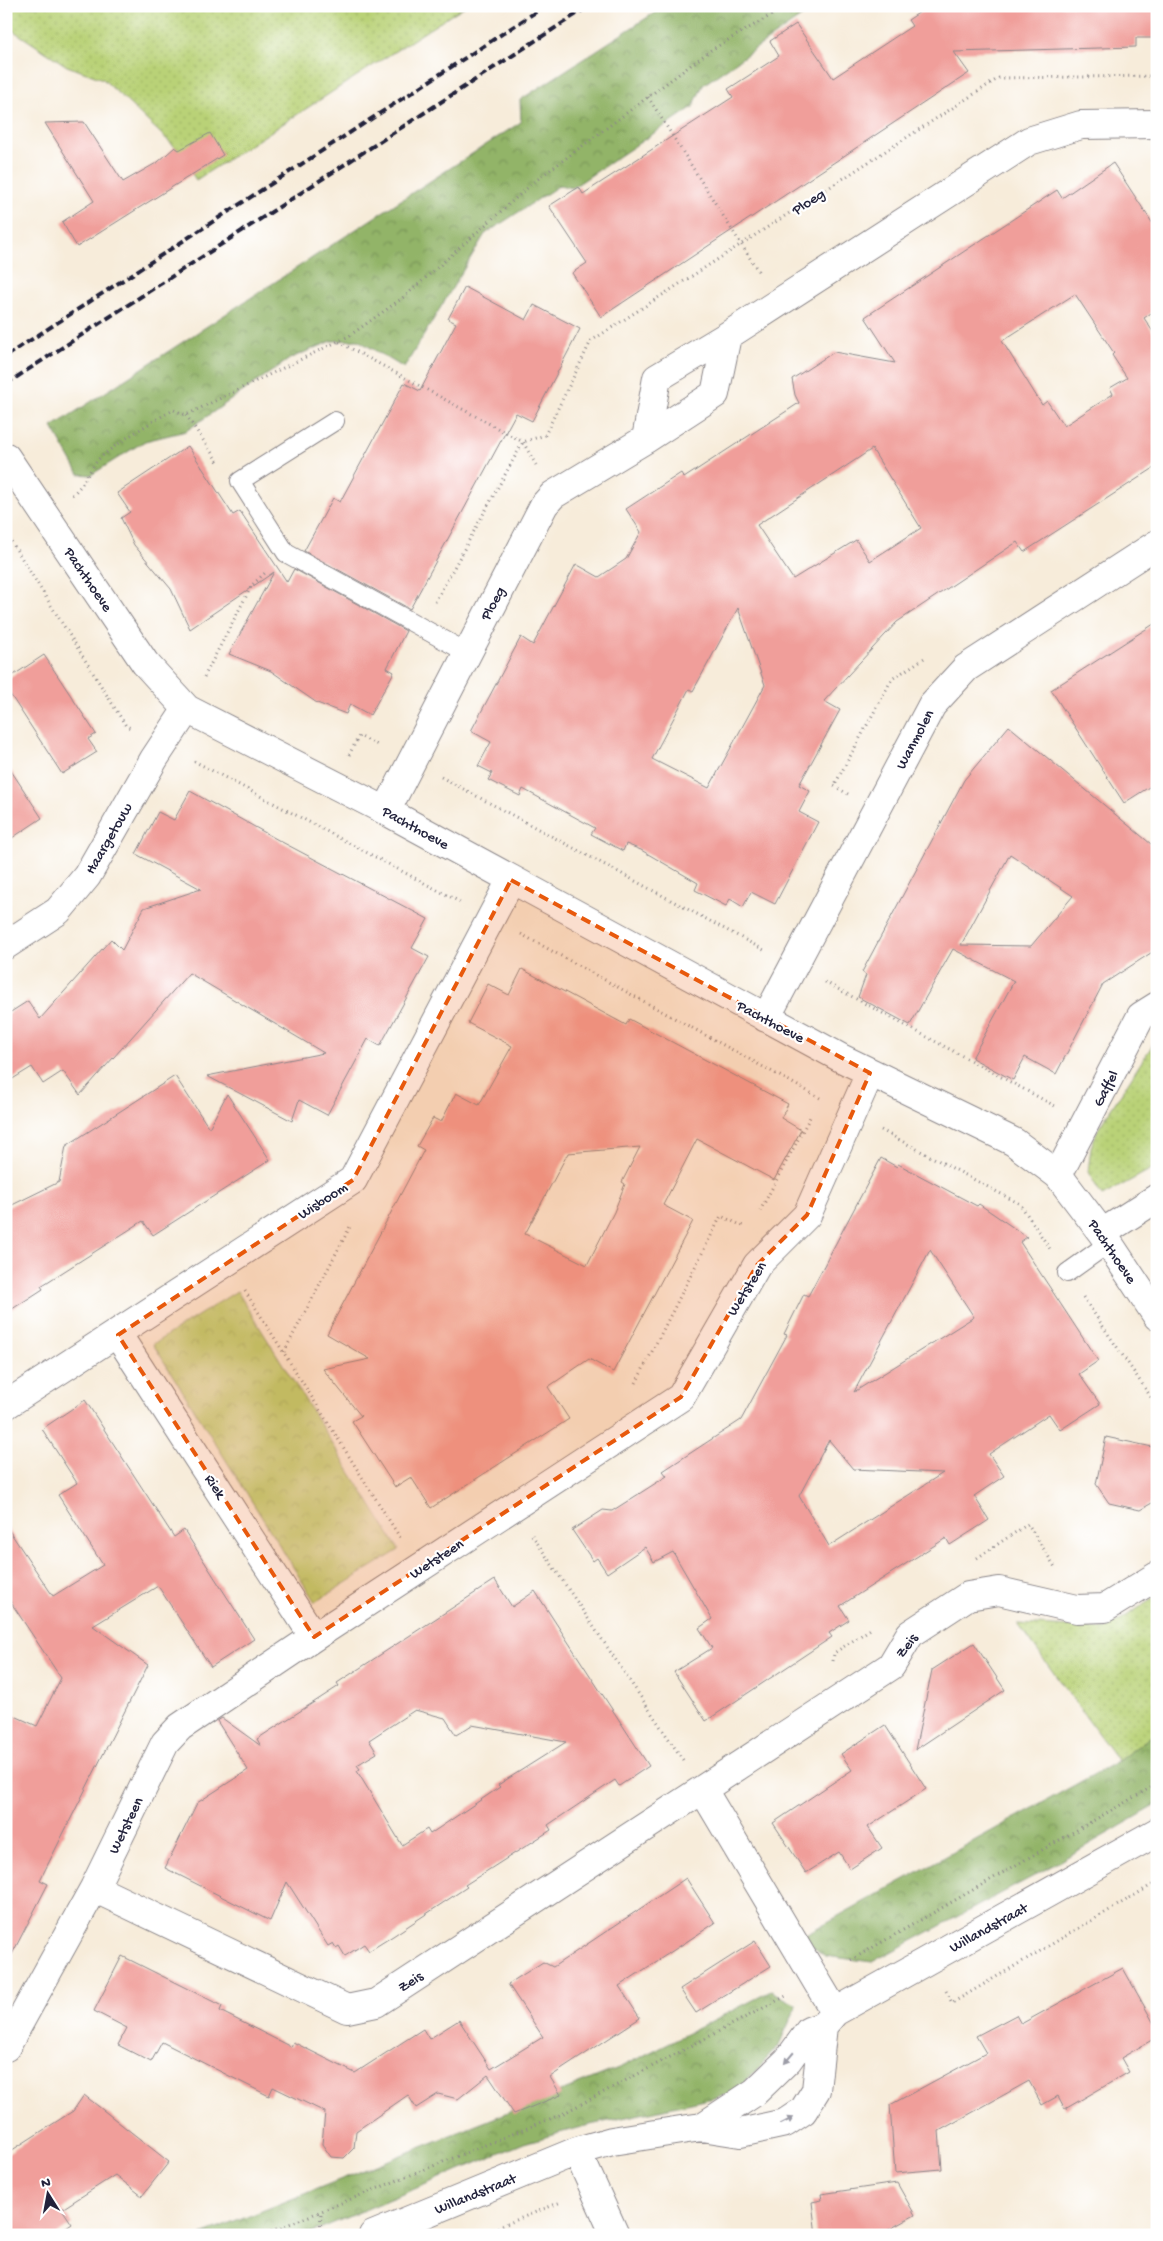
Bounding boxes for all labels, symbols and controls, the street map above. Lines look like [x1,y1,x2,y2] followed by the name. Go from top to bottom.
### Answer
[788,185,829,220] street label: Ploeg
[59,544,116,616] street label: Pachthoeve
[477,584,510,625] street label: Ploeg
[893,707,939,773] street label: Wanmolen
[82,800,138,878] street label: Haargetouw
[378,802,452,855] street label: Pachthoeve
[732,997,807,1048] street label: Pachthoeve
[1090,1068,1123,1110] street label: Gaffel
[295,1179,352,1224] street label: Wisboom
[1083,1216,1140,1288] street label: Pachthoeve
[724,1258,771,1320] street label: Wetsteen
[200,1471,230,1504] street label: Riek
[407,1536,468,1584] street label: Wetsteen
[893,1630,923,1662] street label: Zeis
[105,1795,148,1857] street label: Wetsteen
[947,1899,1033,1958] street label: Willandstraat
[395,1968,427,1997] street label: Zeis
[783,2051,794,2064] one-way arrow
[780,2116,794,2124] one-way arrow
[22,2168,72,2218] north arrow
[432,2170,521,2219] street label: Willandstraat
[40,2174,52,2193] text: N

